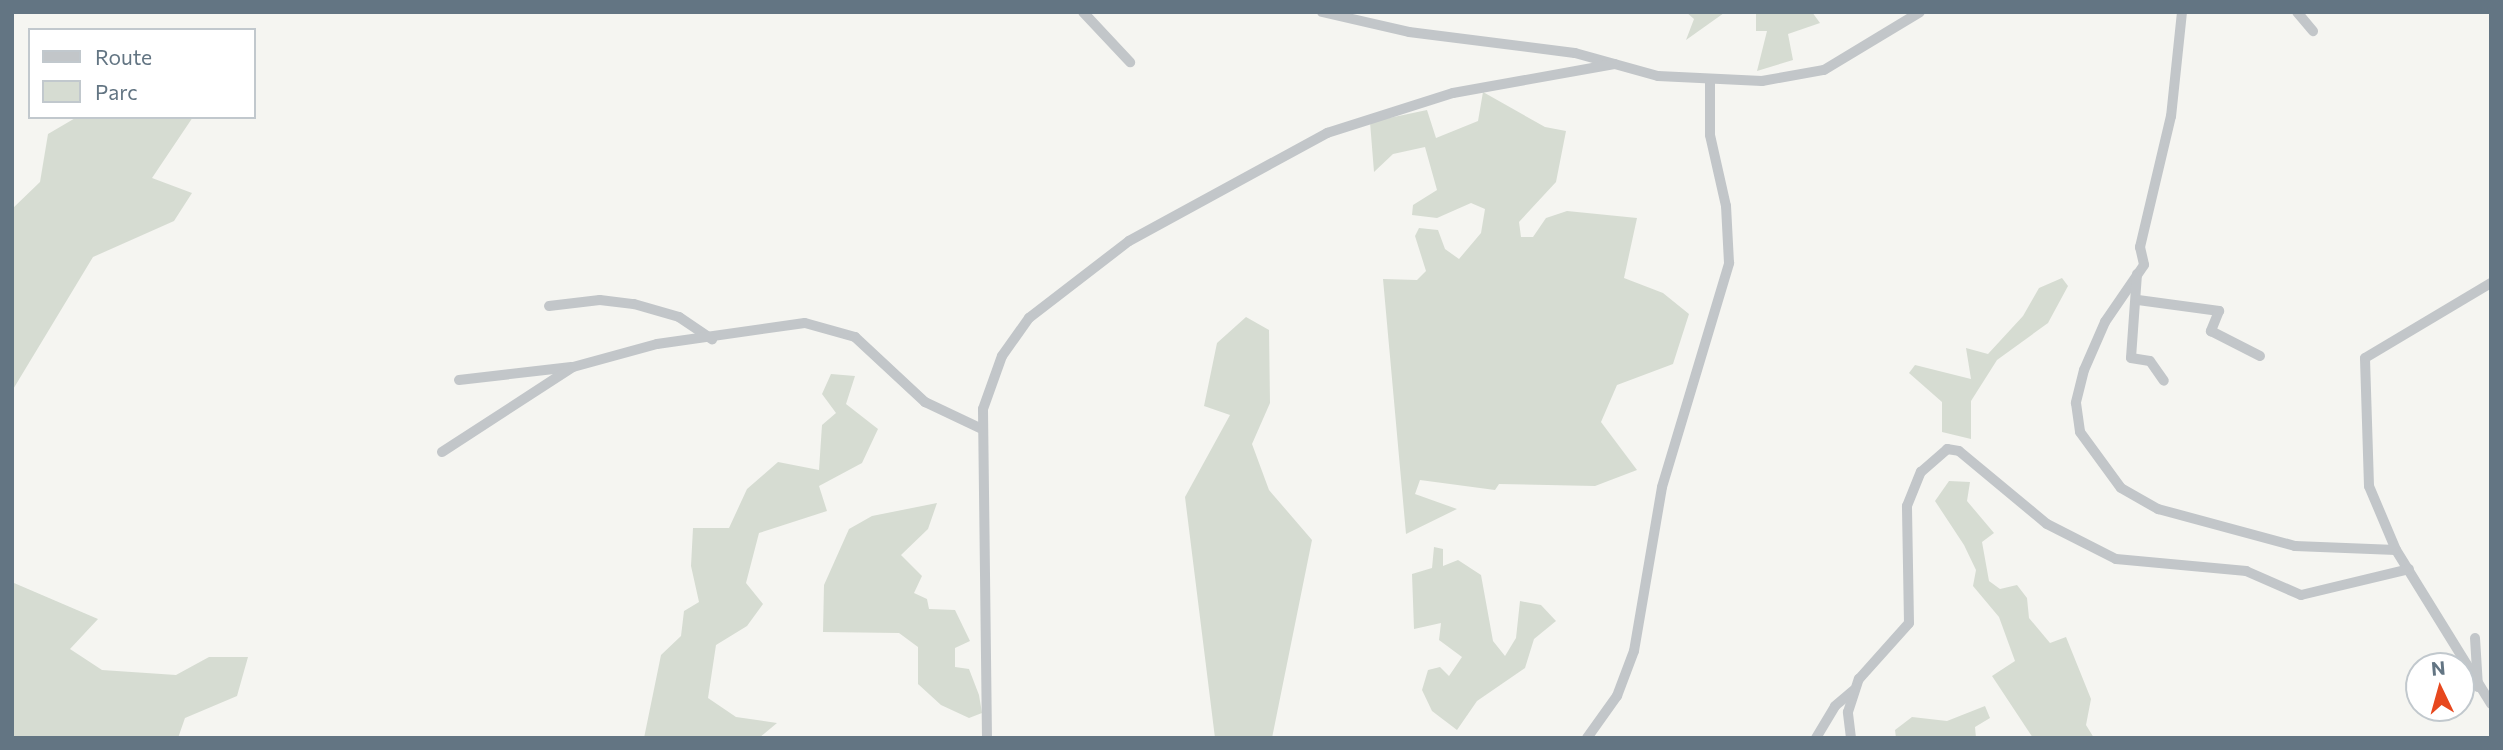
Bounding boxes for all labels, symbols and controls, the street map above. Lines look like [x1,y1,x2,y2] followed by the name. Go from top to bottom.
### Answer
[28,28,256,119] legend
[95,44,152,69] text: Route
[95,79,138,104] text: Parc
[2405,652,2475,722] north arrow
[2430,655,2446,680] text: N

